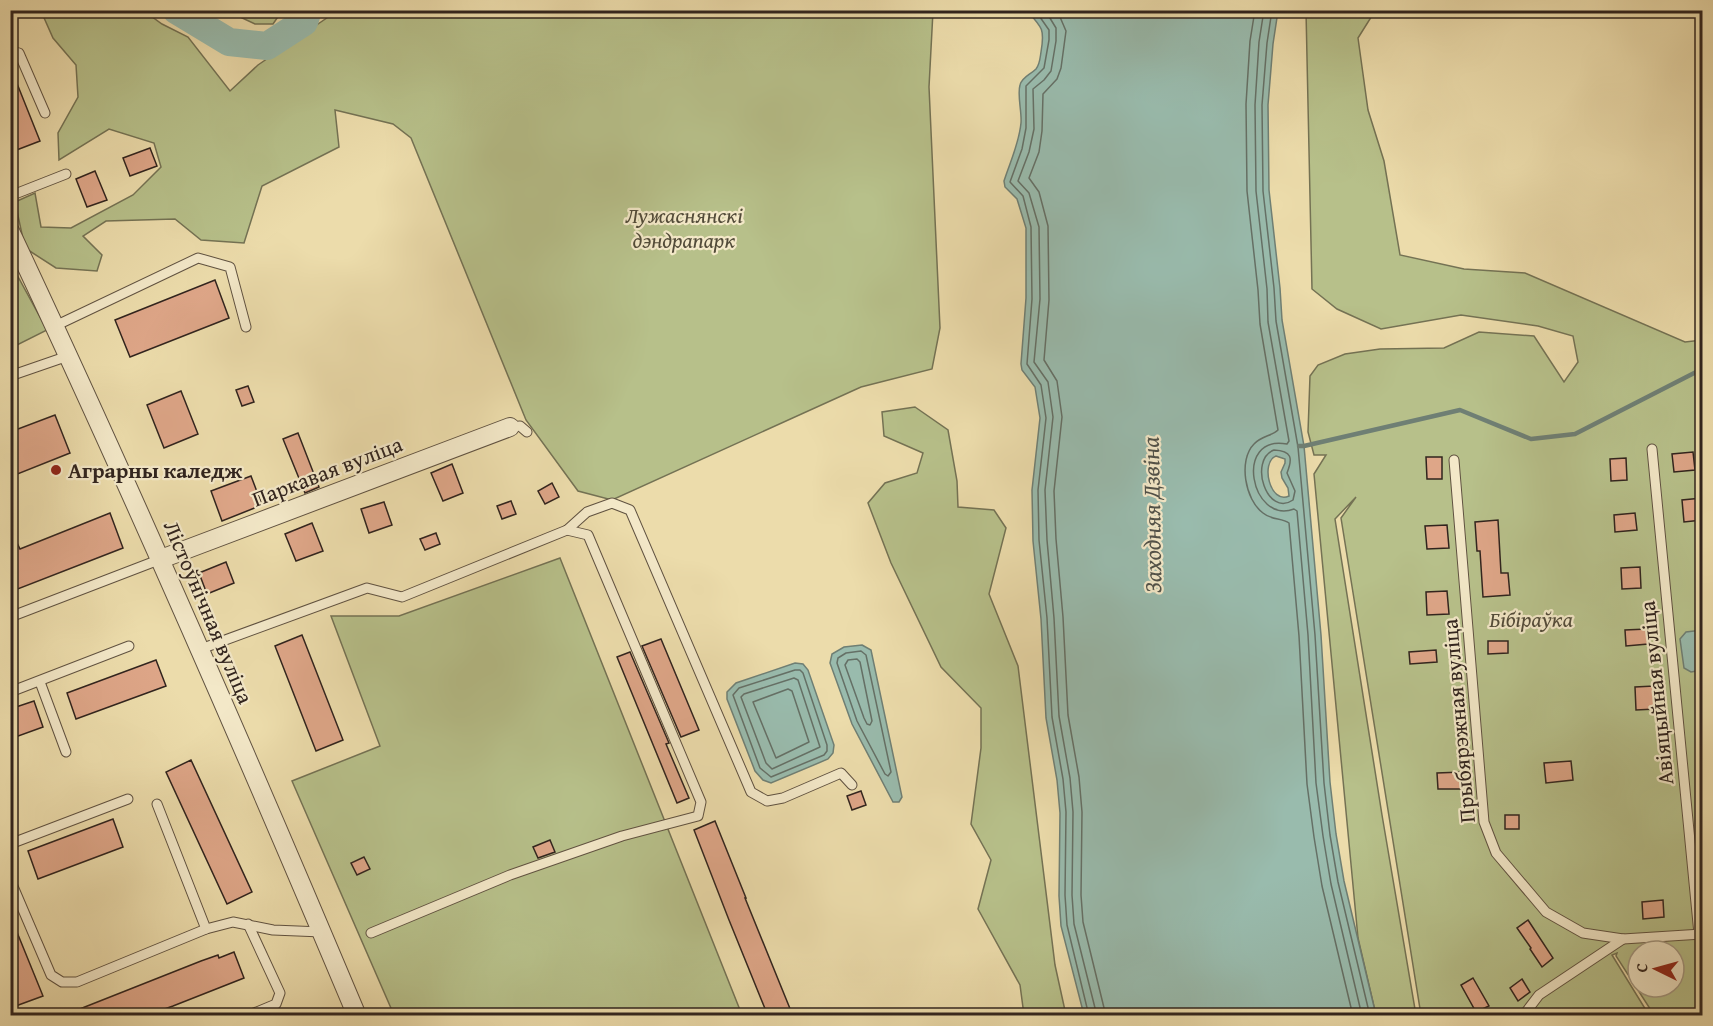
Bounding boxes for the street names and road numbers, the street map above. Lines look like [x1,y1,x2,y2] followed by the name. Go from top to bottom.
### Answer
[247,427,407,514] street label: Паркавая вуліца
[156,515,262,709] street label: Лістоўнічная вуліца
[1630,599,1682,787] street label: Авіяцыйная вуліца
[1433,617,1483,824] street label: Прыбярэжная вуліца

